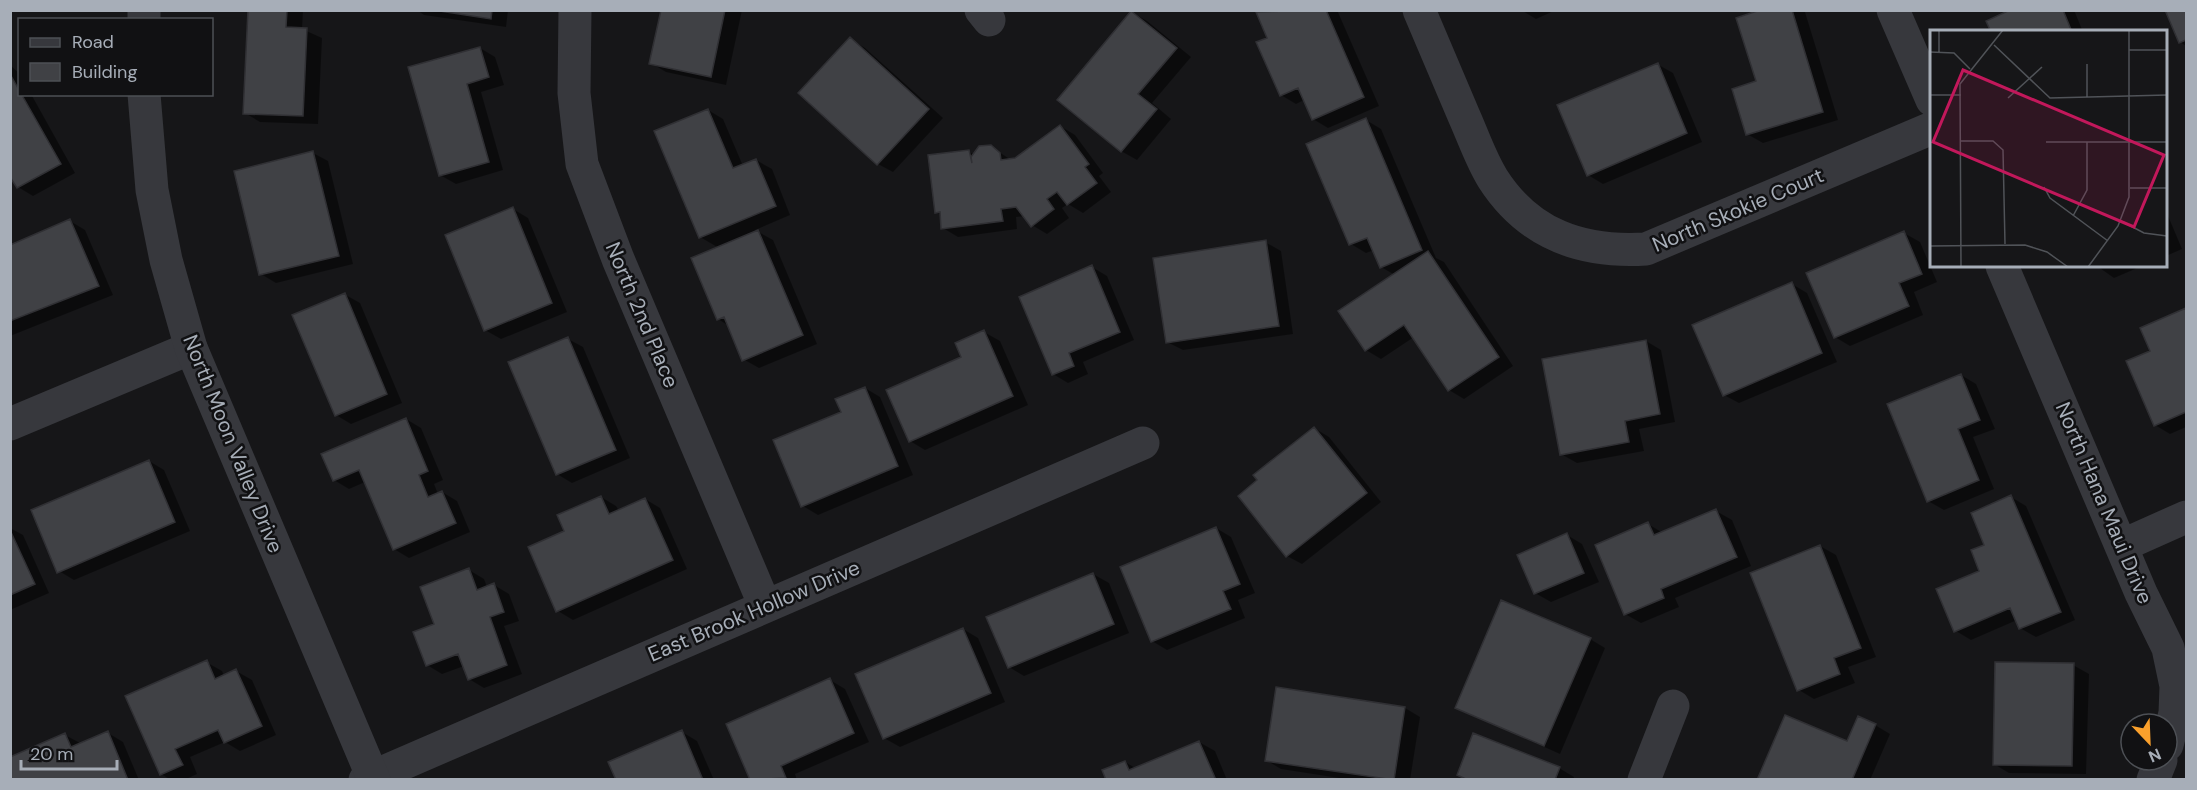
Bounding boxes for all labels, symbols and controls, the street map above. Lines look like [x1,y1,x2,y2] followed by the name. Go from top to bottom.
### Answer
[18,18,213,96] legend
[72,30,114,54] text: Road
[1930,30,2167,267] inset map
[72,60,137,84] text: Building
[1648,161,1828,259] street label: North Skokie Court
[599,238,685,392] street label: North 2nd Place
[176,331,290,557] street label: North Moon Valley Drive
[2049,398,2159,608] street label: North Hana Maui Drive
[644,554,864,668] street label: East Brook Hollow Drive
[2119,712,2179,772] north arrow
[21,733,117,771] scale bar
[30,742,73,766] text: 20 m
[2145,743,2164,767] text: N

